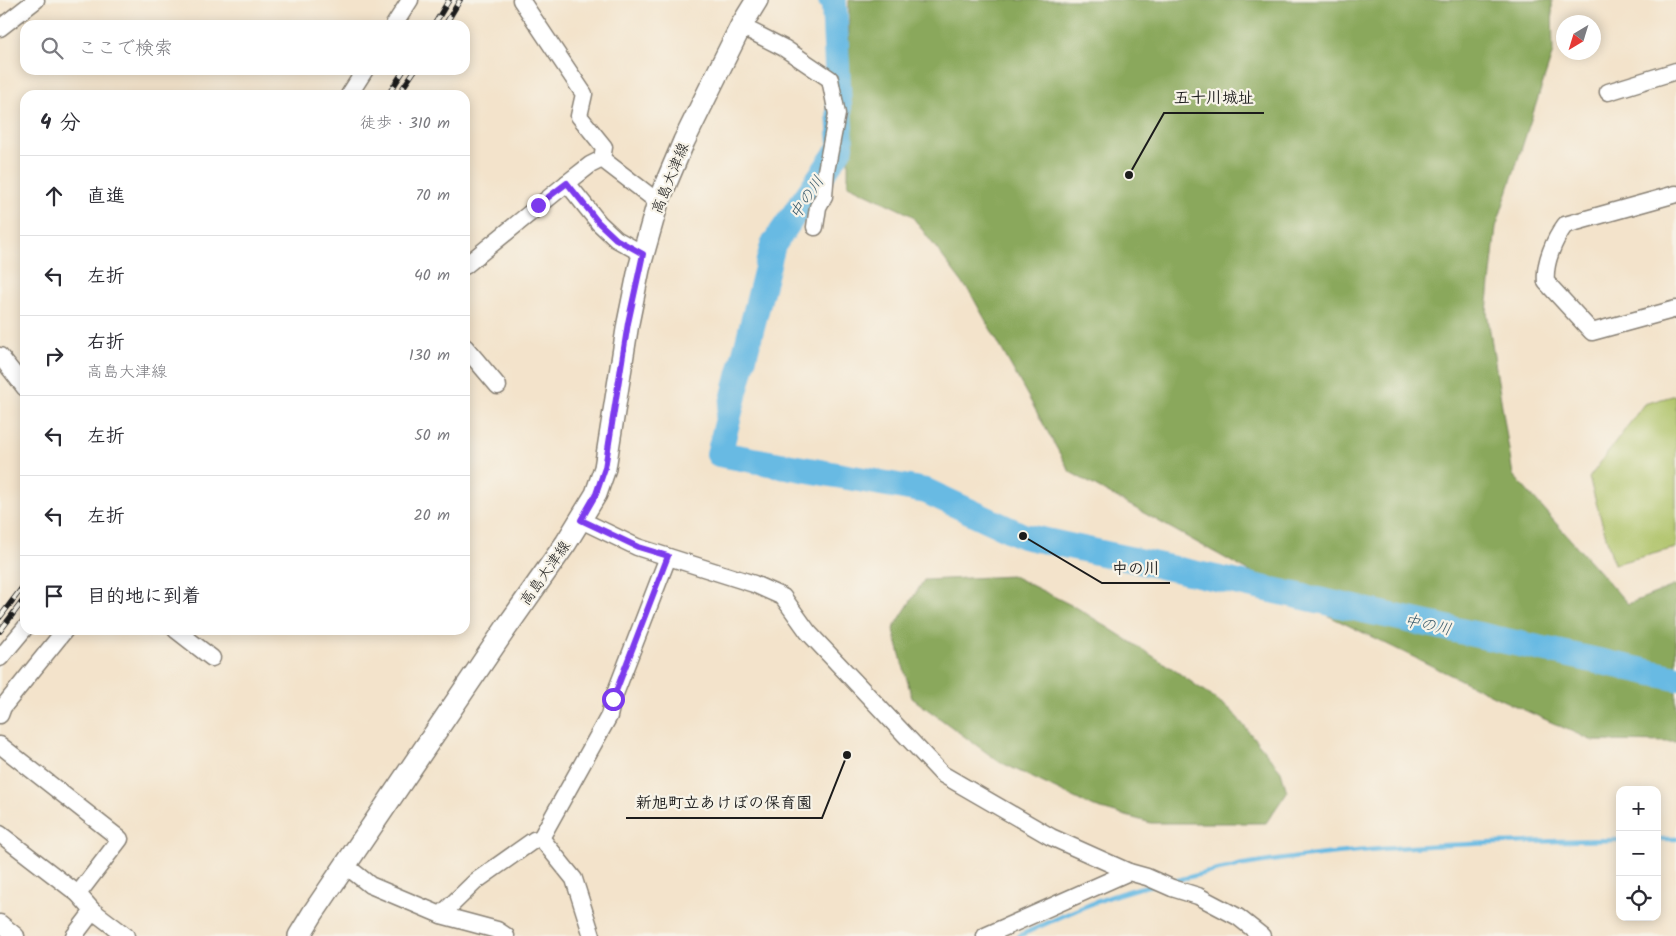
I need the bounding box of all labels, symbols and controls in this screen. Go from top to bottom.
north arrow [1556,15,1601,60]
search box [20,20,470,75]
icon: search [38,34,66,62]
text: ここで検索 [78,34,173,64]
callout: 五十川城址 [1164,82,1264,113]
text: 五十川城址 [1174,86,1254,111]
text: 4 分 [40,107,81,140]
text: 徒歩 · 310 m [360,111,450,136]
street label: 高島大津線 [646,139,696,218]
water label: 中の川 [783,171,831,225]
icon: ahead [40,182,68,210]
text: 直進 [87,182,125,212]
text: 70 m [415,183,450,208]
route end [527,194,550,217]
icon: left [40,262,68,290]
text: 左折 [87,262,125,292]
text: 40 m [414,263,450,288]
text: 右折 [87,328,125,358]
icon: right [40,342,68,370]
text: 130 m [409,343,450,368]
text: 高島大津線 [87,360,167,385]
icon: left [40,422,68,450]
text: 左折 [87,422,125,452]
text: 50 m [414,423,450,448]
icon: left [40,502,68,530]
text: 左折 [87,502,125,532]
text: 20 m [414,503,450,528]
street label: 高島大津線 [514,536,577,611]
callout: 中の川 [1102,552,1170,583]
text: 中の川 [1112,557,1160,582]
icon: arrive [40,582,68,610]
text: 目的地に到着 [87,582,201,612]
water label: 中の川 [1402,608,1454,643]
route start [602,688,625,711]
map controls [1616,786,1661,921]
button: + [1616,786,1661,831]
callout: 新旭町立あけぼの保育園 [626,787,822,818]
text: 新旭町立あけぼの保育園 [636,791,812,816]
button: − [1616,831,1661,876]
button: locate [1616,876,1661,921]

